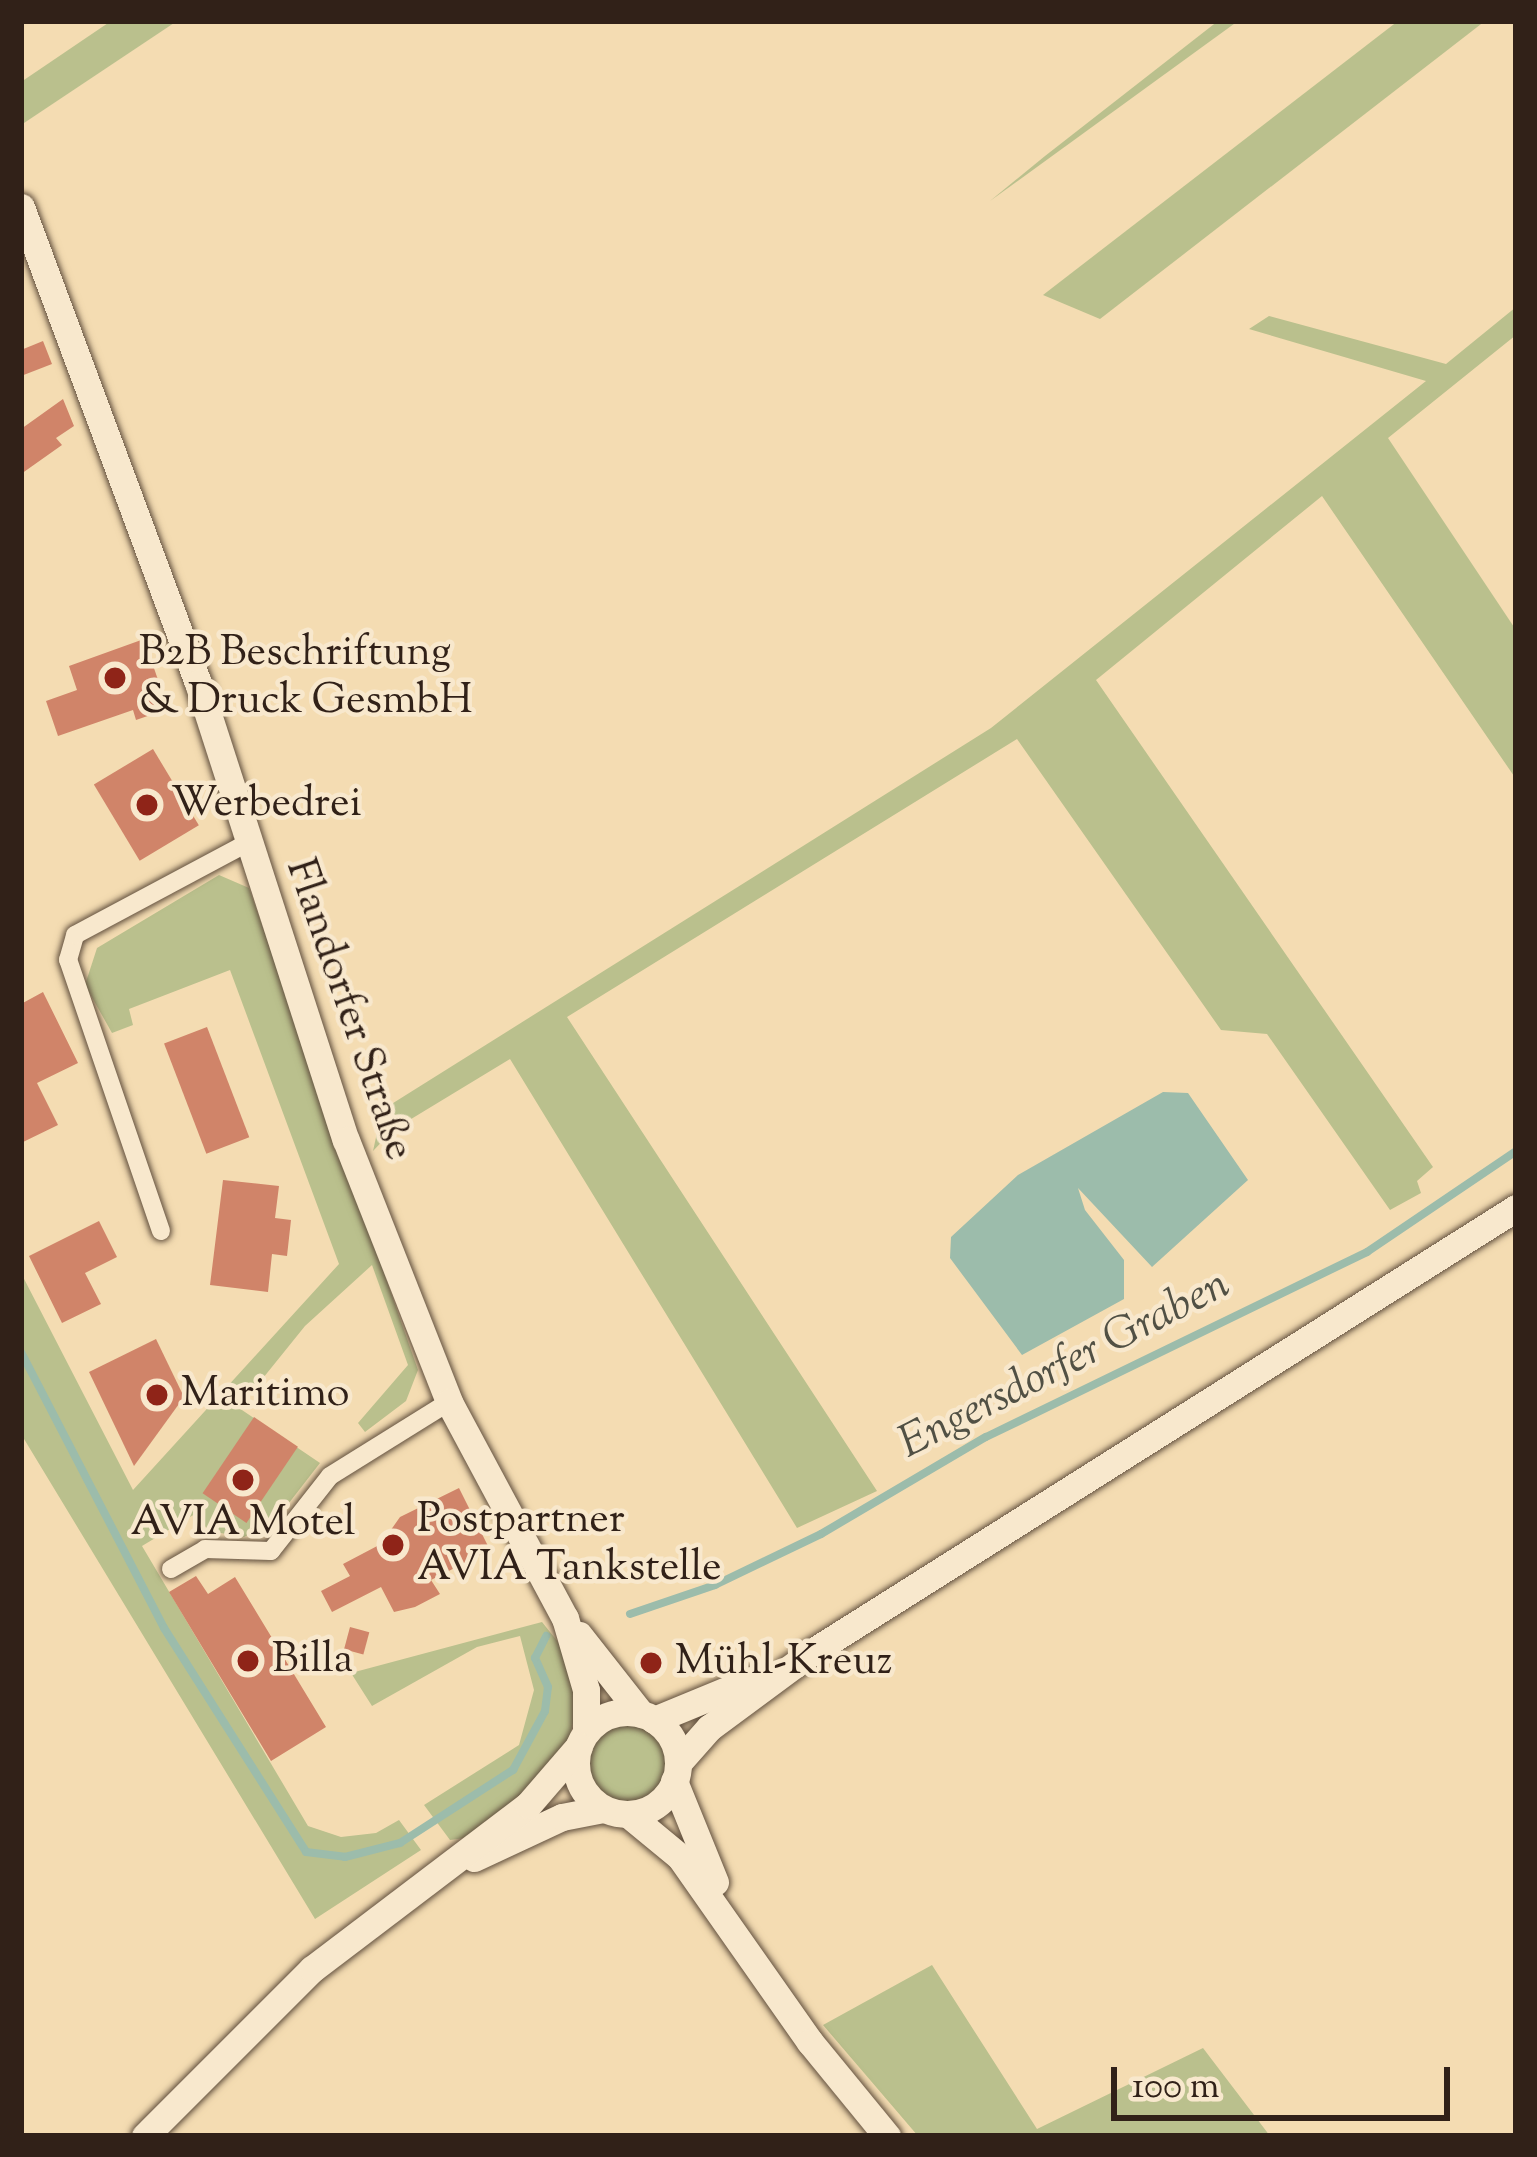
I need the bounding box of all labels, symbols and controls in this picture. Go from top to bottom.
place label: B2B Beschriftung & Druck GesmbH [139,629,472,728]
marker: B2B Beschriftung & Druck GesmbH [102,665,128,691]
place label: Werbedrei [171,780,362,830]
marker: Werbedrei [134,792,160,818]
street label: Flandorfer Straße [273,853,423,1167]
water label: Engersdorfer Graben [890,1259,1240,1473]
place label: Maritimo [181,1370,349,1420]
marker: Maritimo [144,1382,170,1408]
marker: AVIA Motel [230,1467,256,1493]
place label: Postpartner AVIA Tankstelle [417,1496,722,1594]
place label: AVIA Motel [130,1499,356,1549]
marker: Postpartner AVIA Tankstelle [380,1532,406,1558]
place label: Billa [272,1636,353,1686]
place label: Mühl-Kreuz [675,1638,892,1688]
marker: Billa [235,1648,261,1674]
marker: Mühl-Kreuz [638,1650,664,1676]
scale bar [1117,2043,1456,2117]
text: 100 m [1132,2062,1219,2114]

